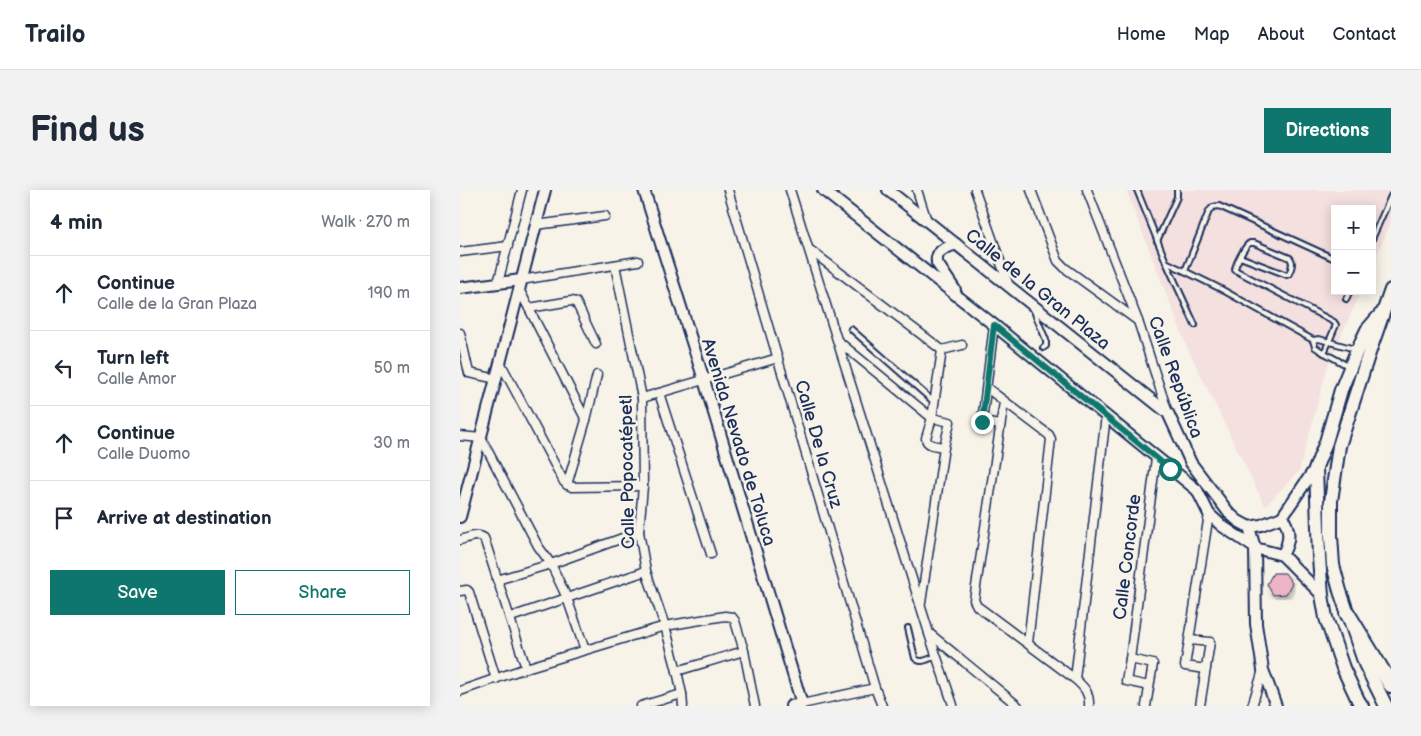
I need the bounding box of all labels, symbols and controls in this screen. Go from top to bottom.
text: Trailo [25,20,85,49]
text: Home [1117,24,1166,45]
text: Map [1194,24,1230,45]
text: About [1258,24,1305,45]
text: Contact [1333,24,1396,45]
button: Directions [1264,108,1391,153]
text: Find us [30,109,145,152]
map controls [1331,205,1376,295]
button: + [1331,205,1376,250]
text: 4 min [50,210,103,235]
text: Walk · 270 m [321,213,410,232]
street label: Calle de la Gran Plaza [961,225,1114,354]
button: − [1331,250,1376,295]
text: Continue [97,272,175,295]
icon: ahead [50,279,78,307]
text: 190 m [368,284,410,303]
text: Calle de la Gran Plaza [97,295,257,314]
street label: Calle República [1144,313,1207,441]
street label: Avenida Nevado de Toluca [697,336,780,548]
text: Turn left [97,347,169,370]
icon: left [50,354,78,382]
text: 50 m [374,359,410,378]
text: Calle Amor [97,370,176,389]
street label: Calle De la Cruz [790,378,847,511]
street label: Calle Popocatépetl [616,395,639,549]
route end [971,411,994,434]
text: Continue [97,422,175,445]
icon: ahead [50,429,78,457]
text: 30 m [373,434,410,453]
text: Calle Duomo [97,445,190,464]
route start [1159,458,1182,481]
street label: Calle Concorde [1109,493,1146,621]
icon: arrive [50,504,78,532]
text: Arrive at destination [97,507,272,530]
button: Save [50,570,225,615]
button: Share [235,570,410,615]

